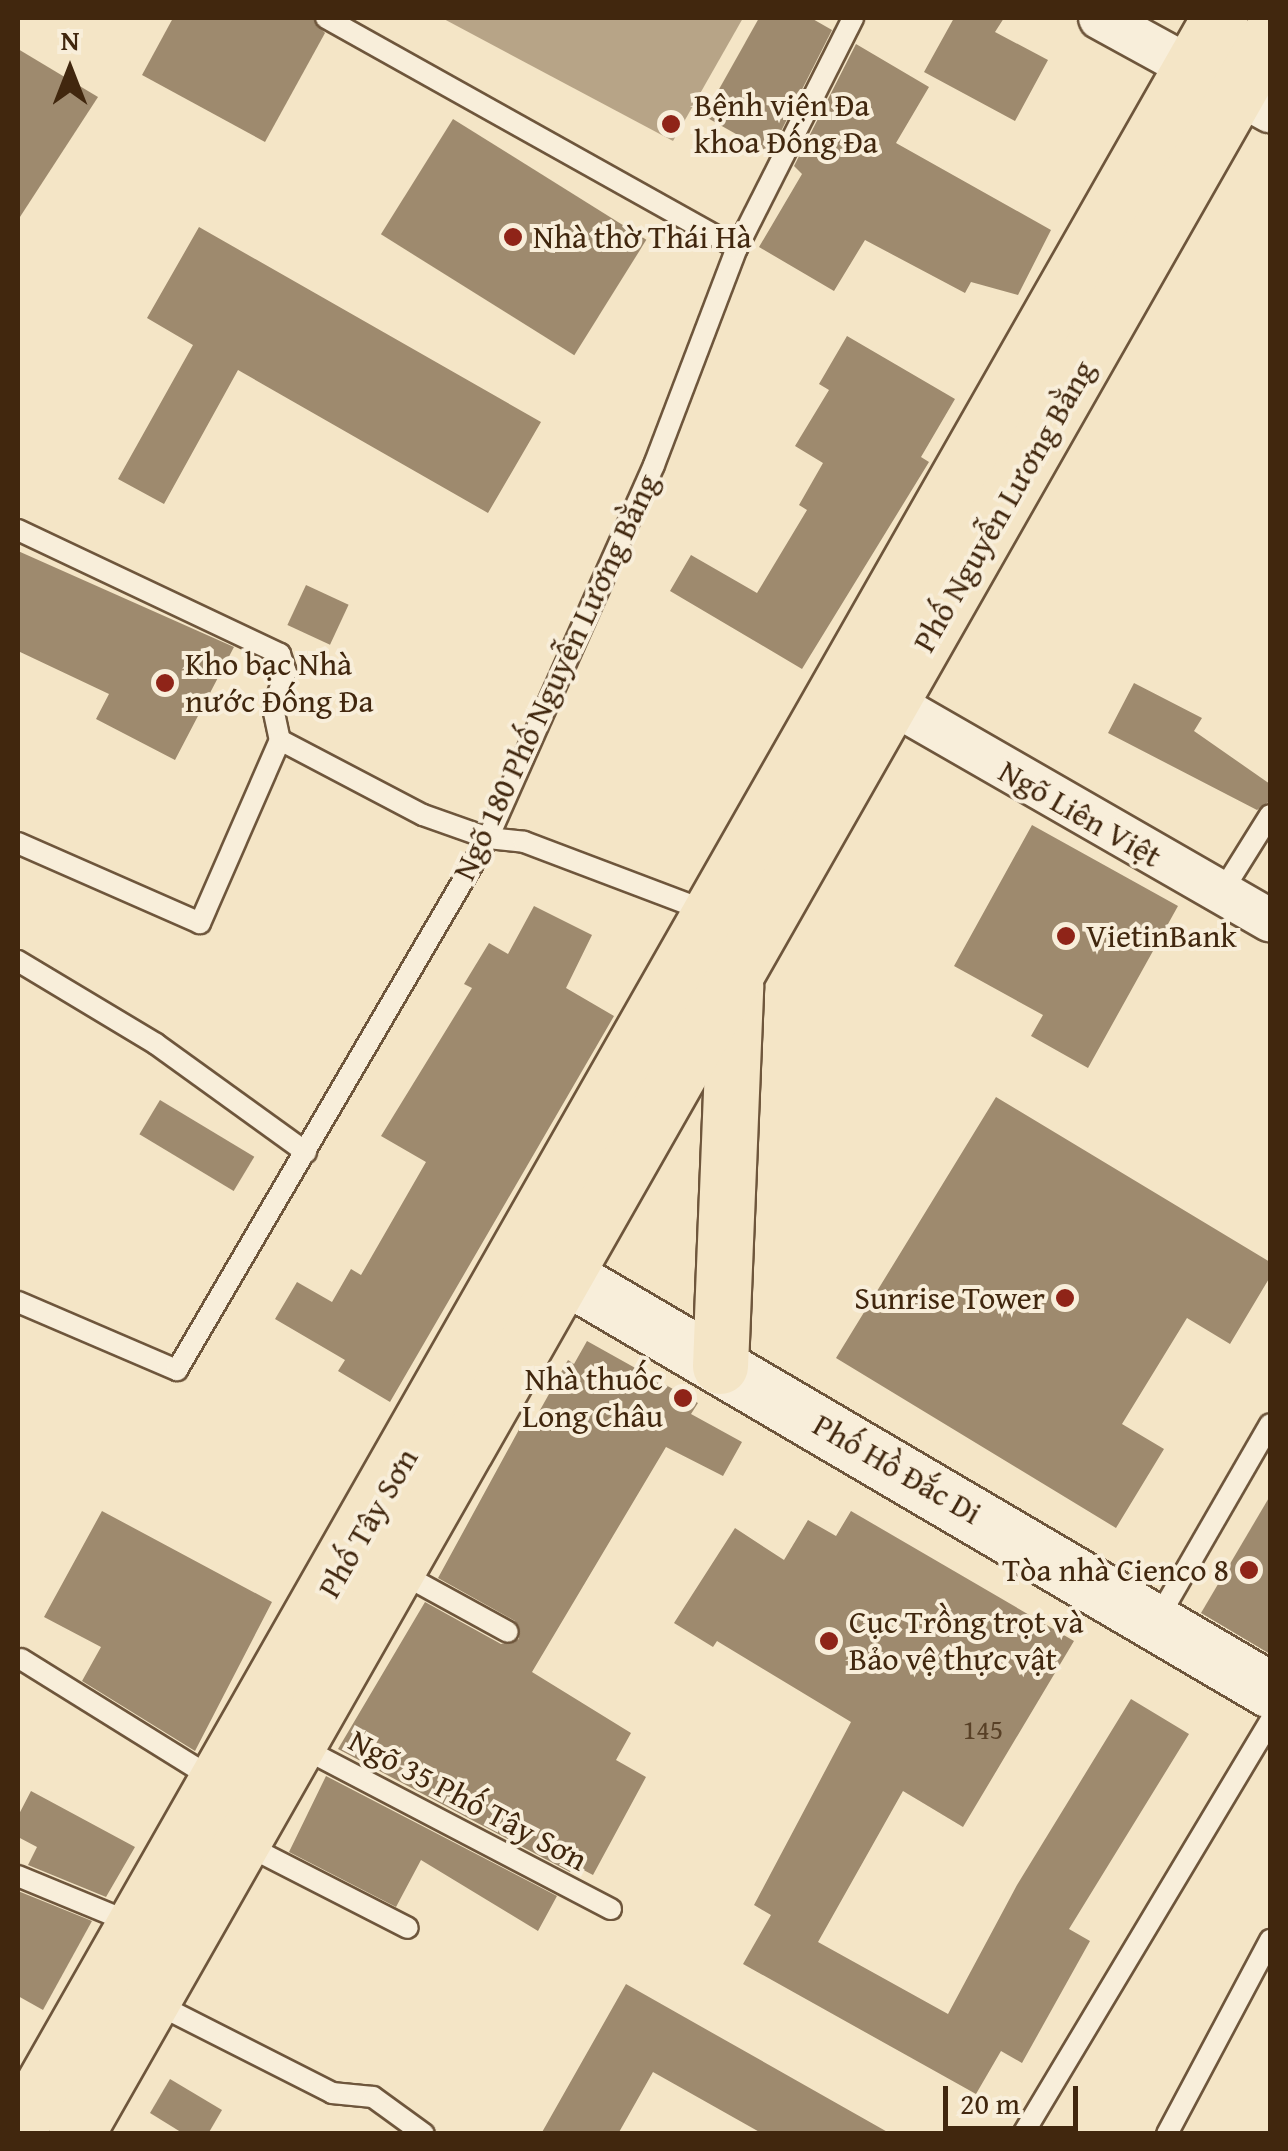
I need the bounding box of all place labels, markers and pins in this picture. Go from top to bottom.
place label: Bệnh viện Đa khoa Đống Đa [694,87,878,162]
marker: Bệnh viện Đa khoa Đống Đa [658,111,684,137]
place label: Nhà thờ Thái Hà [533,218,752,256]
marker: Nhà thờ Thái Hà [502,226,524,248]
place label: Kho bạc Nhà nước Đống Đa [185,646,374,721]
marker: Kho bạc Nhà nước Đống Đa [154,672,176,694]
place label: VietinBank [1086,917,1237,955]
marker: VietinBank [1055,925,1077,947]
place label: Sunrise Tower [854,1279,1045,1317]
marker: Sunrise Tower [1054,1287,1076,1309]
place label: Nhà thuốc Long Châu [522,1361,663,1436]
marker: Nhà thuốc Long Châu [672,1387,694,1409]
place label: Tòa nhà Cienco 8 [1002,1551,1229,1589]
marker: Tòa nhà Cienco 8 [1238,1559,1260,1581]
place label: Cục Trồng trọt và Bảo vệ thực vật [849,1604,1084,1679]
marker: Cục Trồng trọt và Bảo vệ thực vật [818,1630,840,1652]

